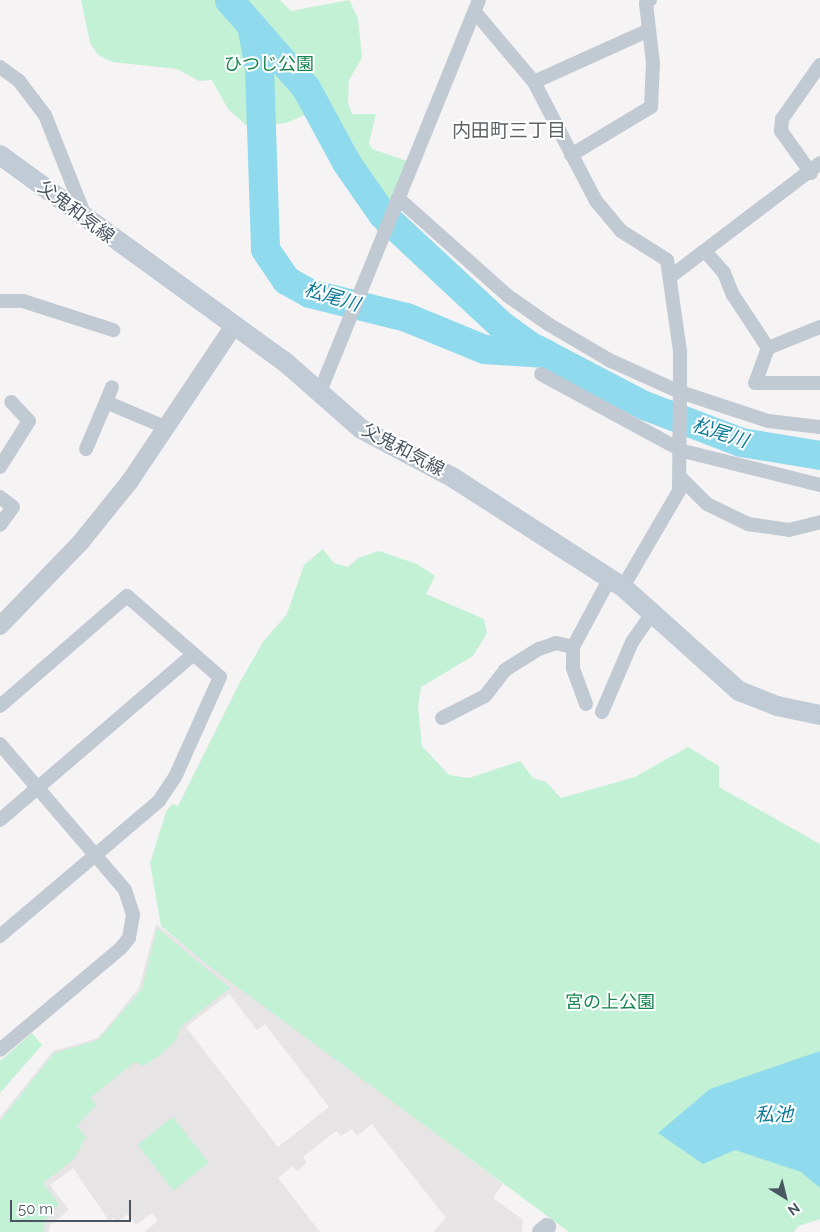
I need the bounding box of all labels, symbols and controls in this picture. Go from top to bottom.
park label: ひつじ公園 [224,53,314,75]
district label: 内田町三丁目 [452,120,566,142]
street label: 父鬼和気線 [34,176,118,248]
water label: 松尾川 [301,278,363,316]
water label: 松尾川 [689,413,751,453]
street label: 父鬼和気線 [358,419,448,481]
park label: 宮の上公園 [565,991,655,1013]
water label: 私池 [755,1104,793,1126]
north arrow [760,1172,810,1222]
scale bar [12,1190,134,1222]
text: 50 m [18,1200,53,1218]
text: N [785,1200,803,1219]

